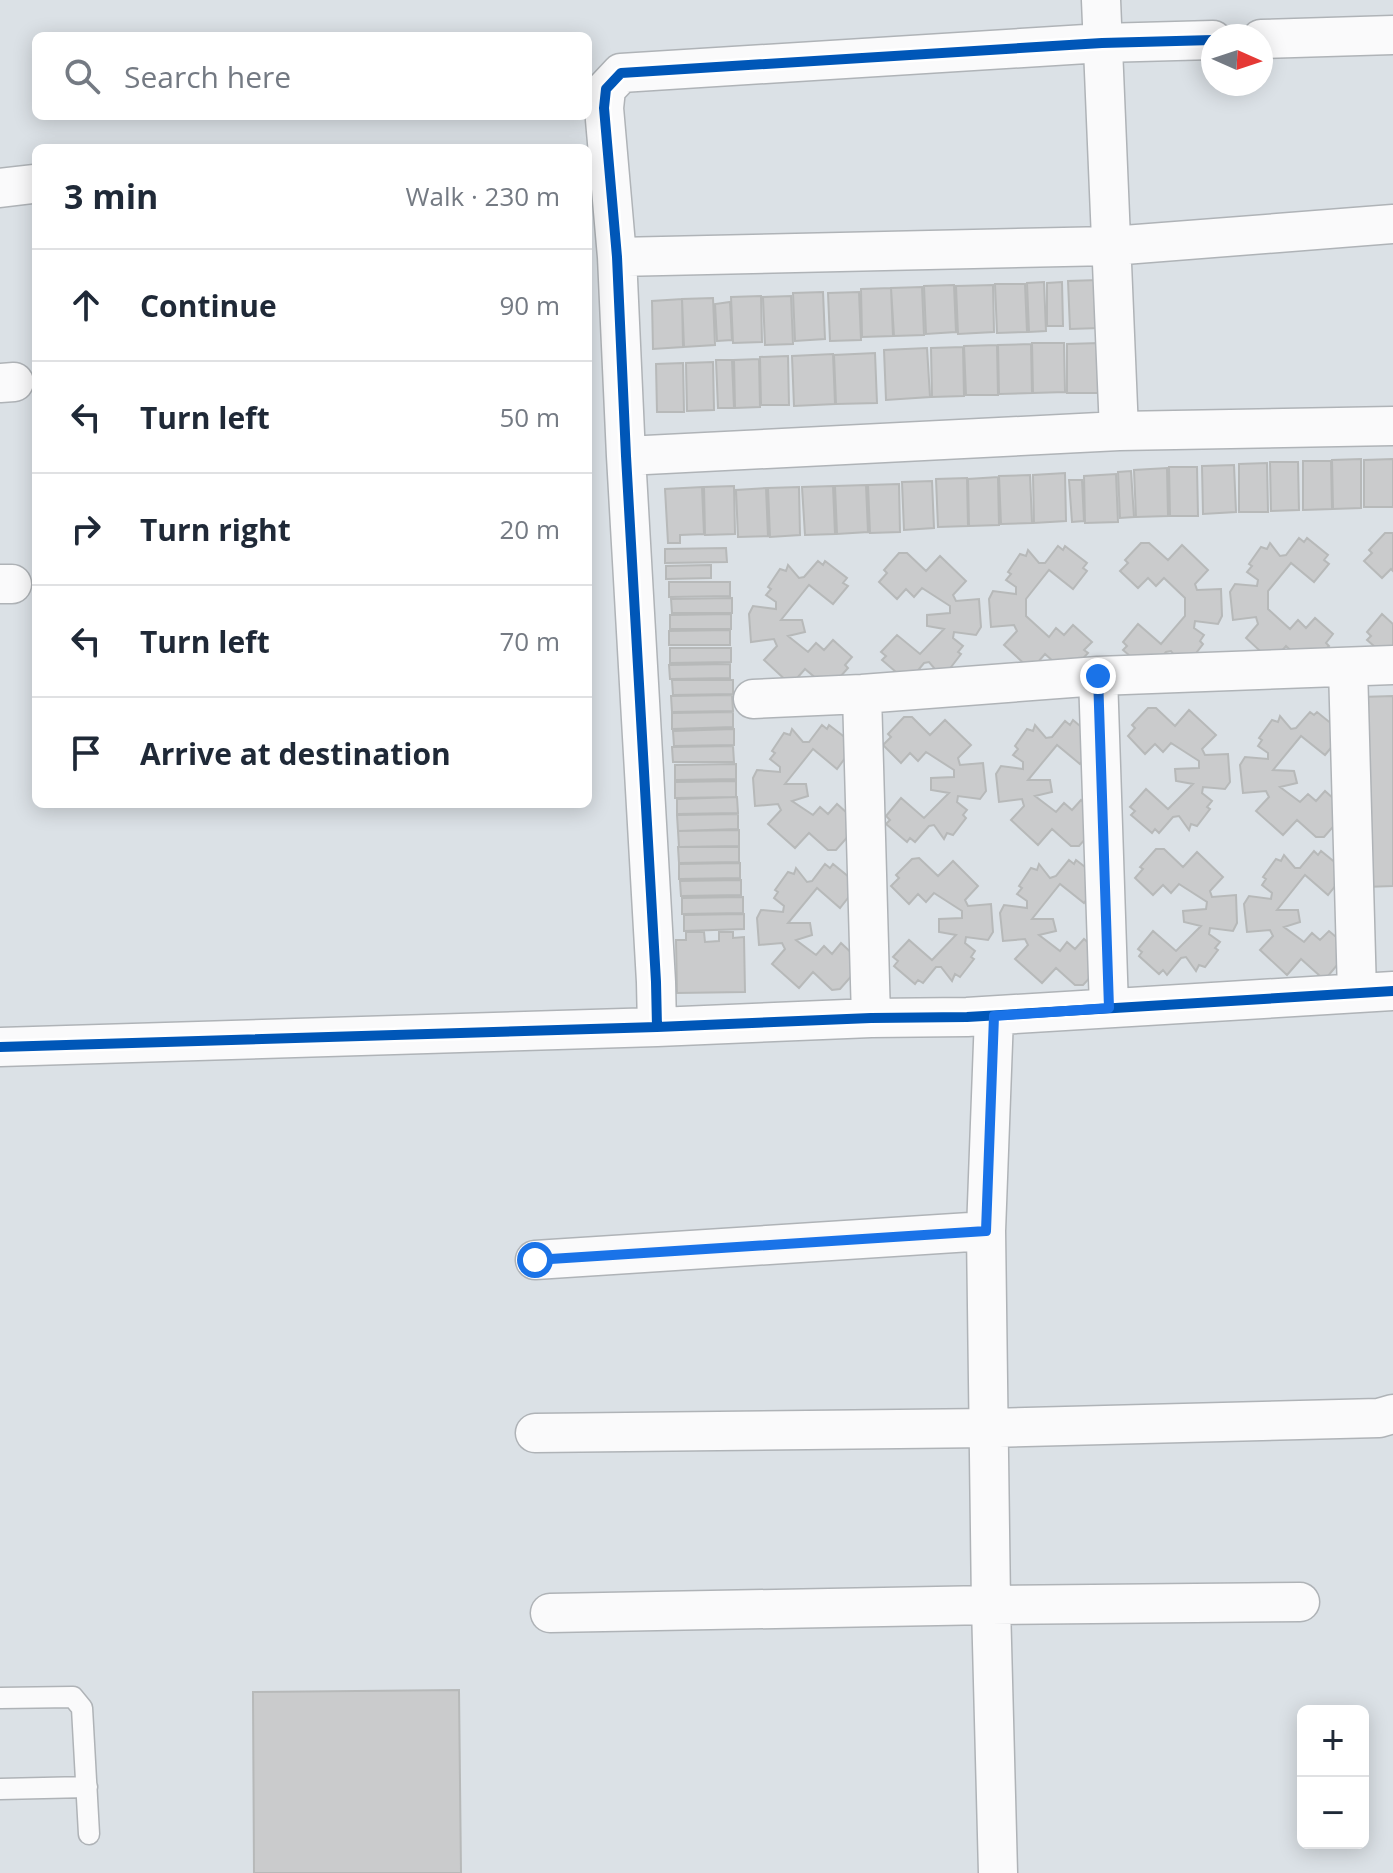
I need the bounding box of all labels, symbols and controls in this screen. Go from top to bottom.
north arrow [1201,24,1273,96]
search box [32,32,592,120]
icon: search [60,54,104,98]
text: Search here [124,56,291,97]
text: 3 min [64,173,158,219]
text: Walk · 230 m [406,178,560,214]
icon: ahead [64,283,108,327]
text: Continue [140,285,277,326]
text: 90 m [499,287,560,323]
icon: left [64,395,108,439]
text: Turn left [140,397,270,438]
text: 50 m [499,399,560,435]
icon: right [64,507,108,551]
text: Turn right [140,509,291,550]
text: 20 m [499,511,560,547]
icon: left [64,619,108,663]
text: Turn left [140,621,270,662]
text: 70 m [499,623,560,659]
route end [1080,658,1116,694]
icon: arrive [64,731,108,775]
text: Arrive at destination [140,733,451,774]
route start [517,1242,553,1278]
map controls [1297,1705,1369,1849]
button: + [1297,1705,1369,1777]
button: − [1297,1777,1369,1849]

